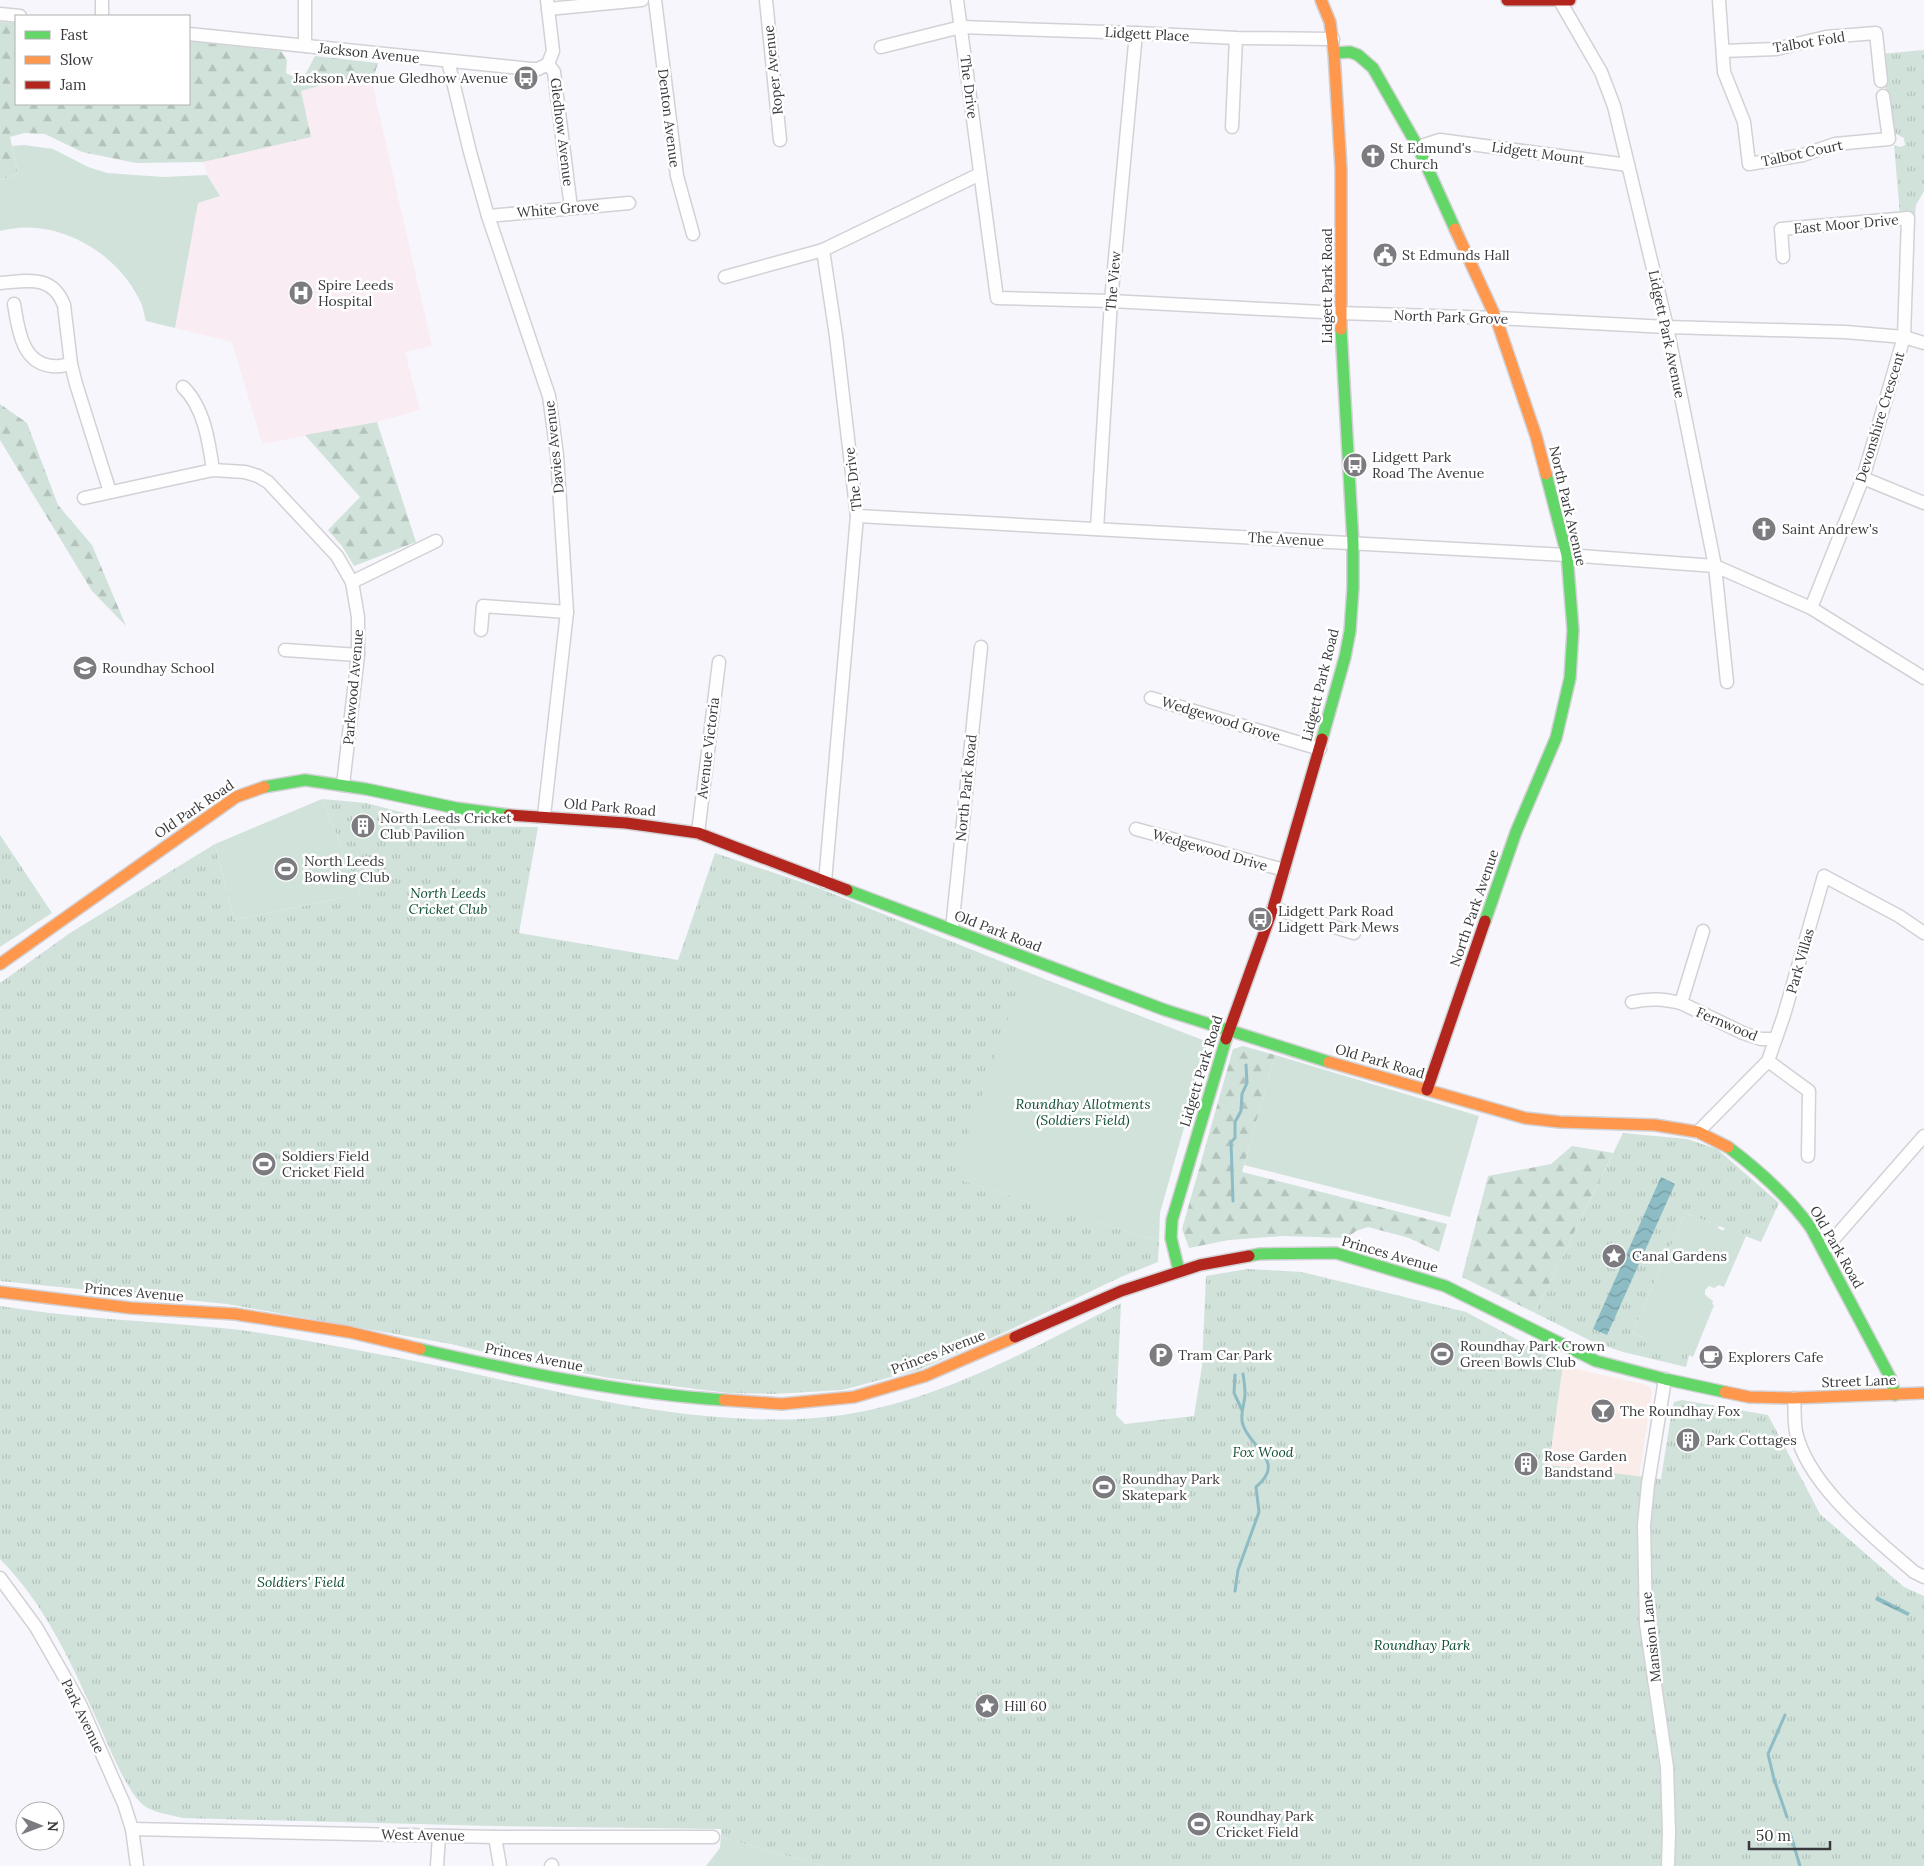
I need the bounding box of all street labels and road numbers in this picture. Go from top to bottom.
street label: Lidgett Place [1104,23,1190,45]
street label: Roper Avenue [759,24,787,116]
street label: Talbot Fold [1772,27,1846,57]
street label: Jackson Avenue [317,39,421,67]
street label: The Drive [956,54,982,120]
street label: Denton Avenue [654,67,684,169]
street label: Gledhow Avenue [546,77,578,188]
street label: Talbot Court [1760,135,1845,170]
street label: Lidgett Mount [1491,138,1586,168]
street label: White Grove [516,196,600,222]
street label: East Moor Drive [1793,210,1900,238]
street label: Lidgett Park Road [1318,228,1336,344]
street label: The View [1101,249,1125,312]
street label: Lidgett Park Avenue [1645,268,1689,400]
street label: North Park Grove [1393,306,1509,328]
street label: Devonshire Crescent [1851,349,1909,485]
street label: Davies Avenue [540,399,568,495]
street label: North Park Avenue [1545,444,1591,568]
street label: The Drive [840,446,866,512]
street label: The Avenue [1248,528,1325,550]
street label: Lidgett Park Road [1297,627,1343,743]
street label: Parkwood Avenue [339,628,367,746]
street label: Wedgewood Grove [1159,692,1283,746]
street label: Avenue Victoria [693,696,723,801]
street label: North Park Road [951,734,981,842]
street label: Old Park Road [151,776,237,842]
street label: Old Park Road [563,794,657,820]
street label: Wedgewood Drive [1150,825,1270,875]
street label: North Park Avenue [1446,847,1503,969]
street label: Old Park Road [952,906,1044,956]
street label: Park Villas [1782,926,1818,996]
street label: Fernwood [1693,1003,1761,1045]
street label: Lidgett Park Road [1176,1013,1226,1129]
street label: Old Park Road [1333,1040,1427,1082]
street label: Old Park Road [1806,1203,1868,1291]
street label: Princes Avenue [1340,1232,1441,1276]
street label: Princes Avenue [84,1279,185,1305]
street label: Princes Avenue [888,1326,988,1378]
street label: Princes Avenue [483,1339,585,1375]
street label: Street Lane [1821,1371,1897,1391]
street label: Mansion Lane [1637,1590,1665,1683]
street label: Park Avenue [57,1676,109,1756]
street label: West Avenue [381,1825,466,1845]

